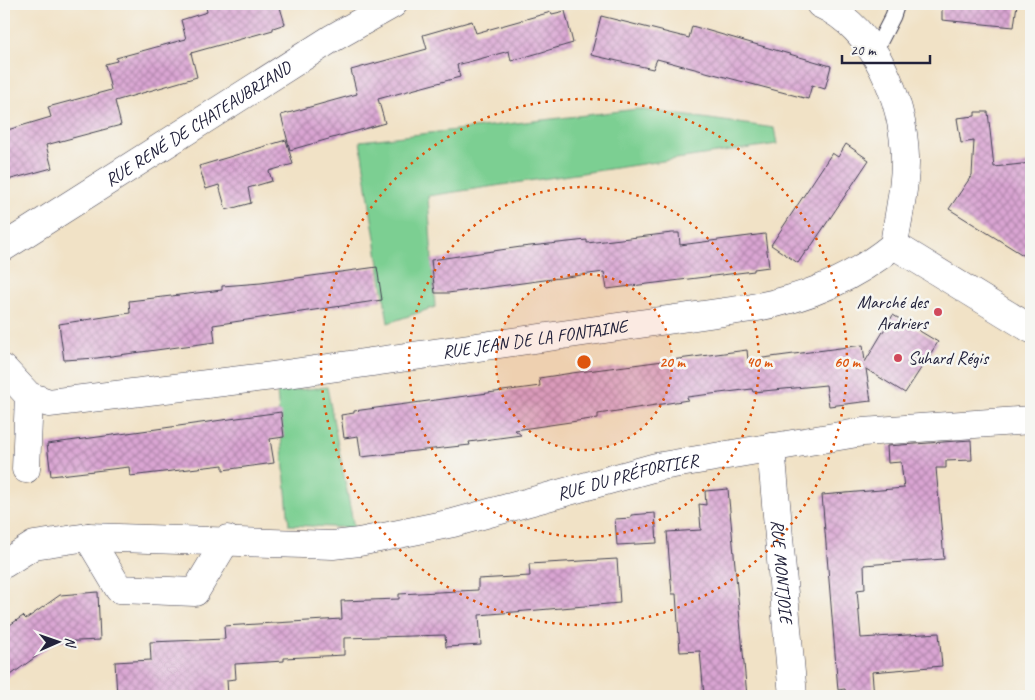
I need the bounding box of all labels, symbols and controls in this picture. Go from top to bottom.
scale bar [842,32,930,64]
text: 20 m [850,41,877,60]
street label: RUE RENÉ DE CHATEAUBRIAND [101,55,297,191]
place label: Marché des Ardriers [857,291,930,334]
marker: Marché des Ardriers [932,306,944,318]
street label: RUE JEAN DE LA FONTAINE [441,314,631,363]
place label: Suhard Régis [908,347,990,369]
marker: Suhard Régis [892,352,904,364]
centre of rings [575,353,593,371]
text: 20 m [659,353,686,372]
text: 40 m [746,353,773,372]
text: 60 m [834,353,861,372]
street label: RUE DU PRÉFORTIER [555,449,702,505]
street label: RUE MONTJOIE [766,519,798,626]
north arrow [32,618,82,668]
text: N [62,637,79,649]

